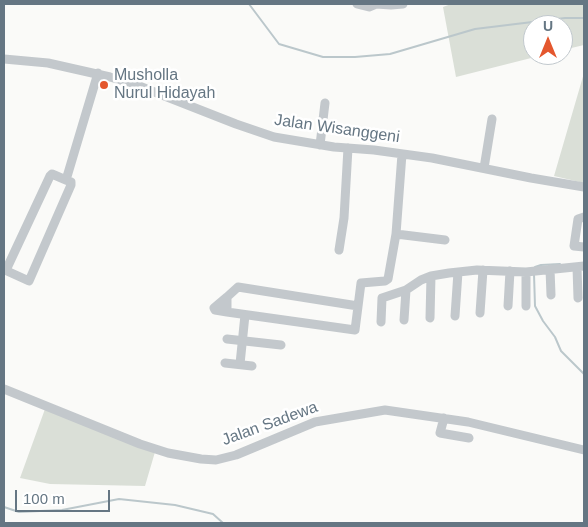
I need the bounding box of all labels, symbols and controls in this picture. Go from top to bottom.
north arrow [523,15,573,65]
text: U [543,18,553,34]
place label: Musholla Nurul Hidayah [114,66,215,104]
marker: Musholla Nurul Hidayah [98,79,110,91]
street label: Jalan Wisanggeni [273,111,401,147]
street label: Jalan Sadewa [219,398,321,450]
scale bar [18,480,112,512]
text: 100 m [23,490,65,507]

